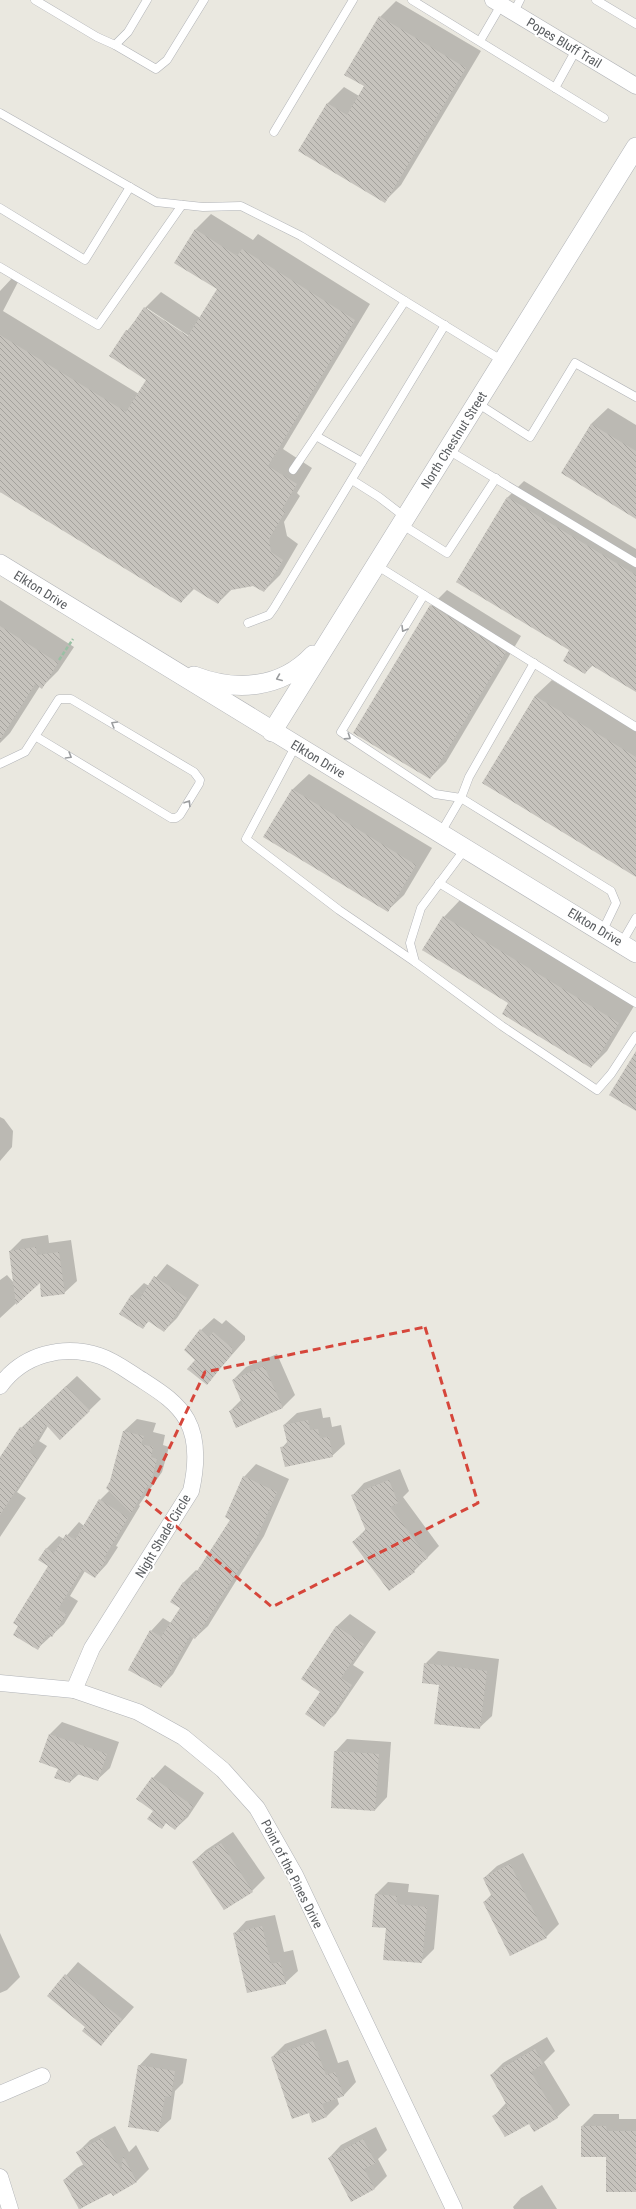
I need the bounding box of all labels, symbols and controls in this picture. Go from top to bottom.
street label: Popes Bluff Trail [524,15,604,71]
street label: North Chestnut Street [418,389,490,491]
street label: Elkton Drive [11,568,71,612]
one-way arrow [401,625,408,632]
one-way arrow [276,674,283,682]
one-way arrow [111,722,118,729]
one-way arrow [344,732,351,740]
street label: Elkton Drive [288,737,348,781]
one-way arrow [65,752,72,759]
one-way arrow [183,800,190,807]
street label: Elkton Drive [565,905,625,949]
street label: Night Shade Circle [132,1492,194,1580]
street label: Point of the Pines Drive [258,1817,326,1931]

